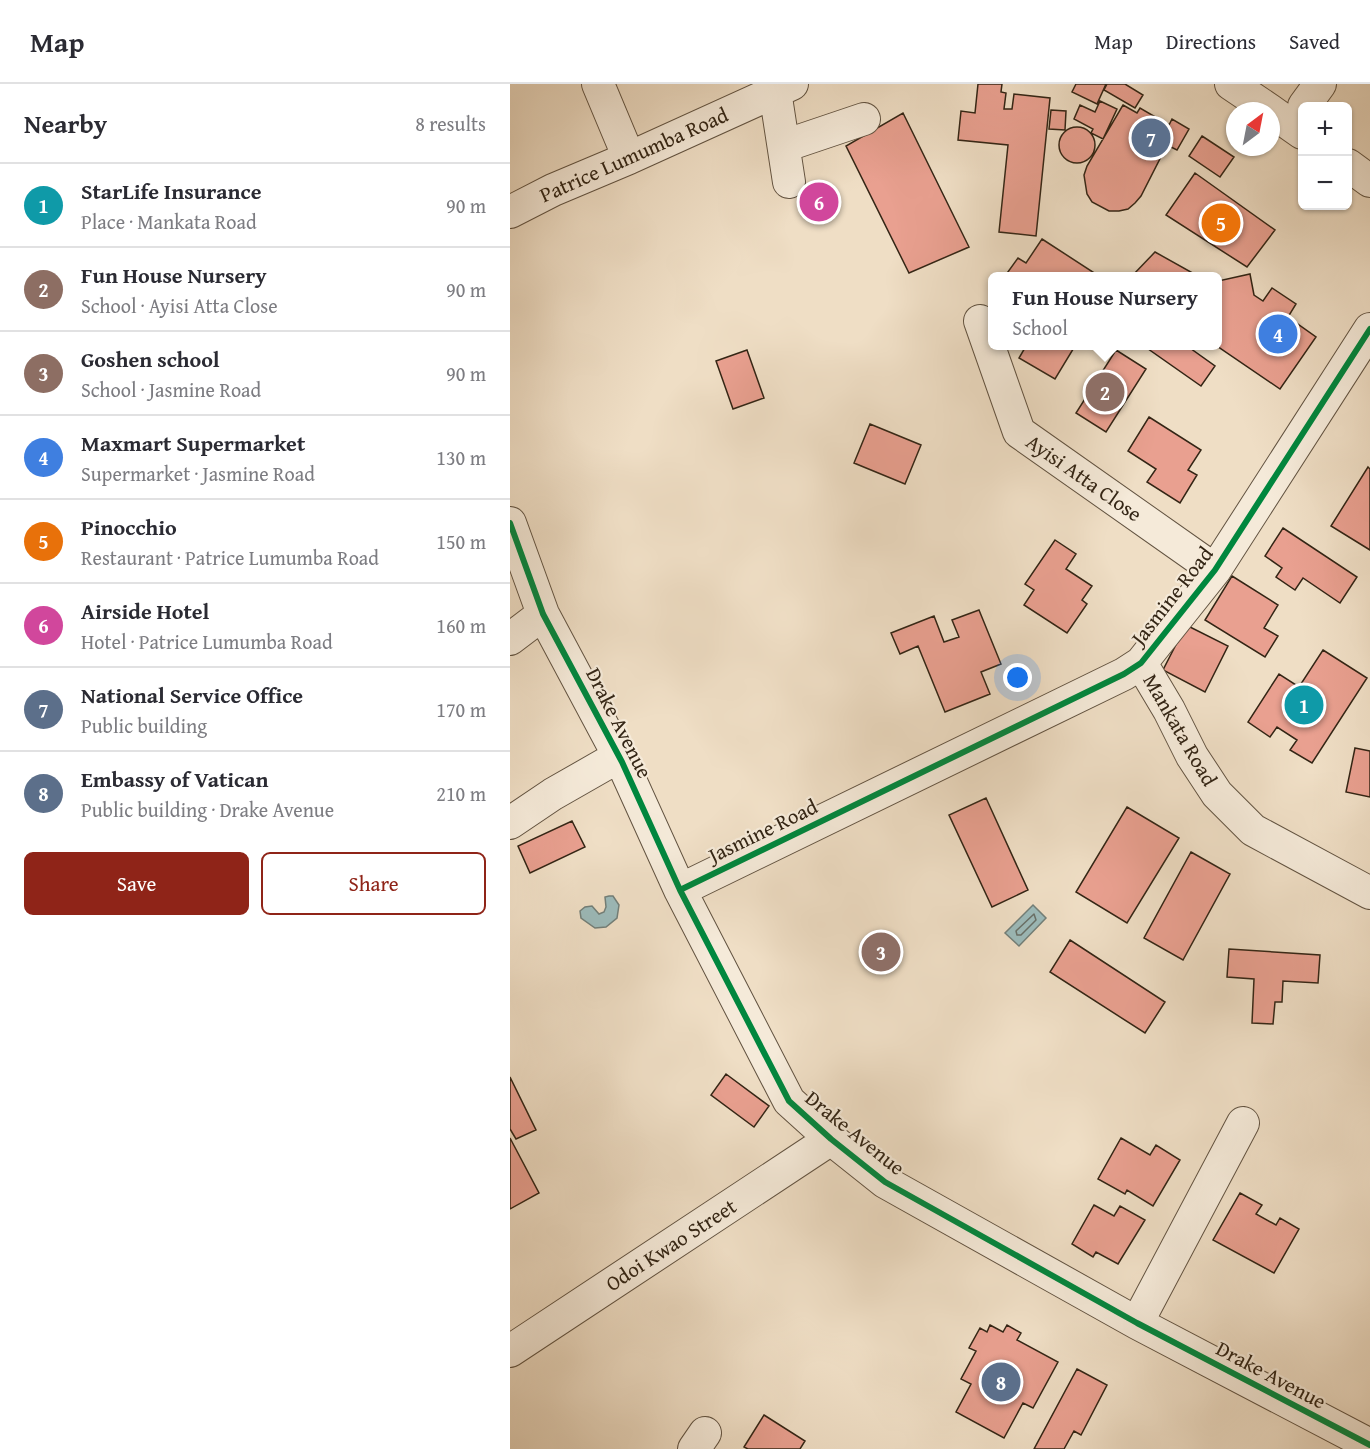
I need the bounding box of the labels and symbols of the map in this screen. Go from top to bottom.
street label: Patrice Lumumba Road [534,99,734,210]
north arrow [1226,102,1280,156]
pin: 7 [1132,116,1170,160]
pin: 6 [800,180,838,224]
pin: 5 [1202,200,1240,246]
pin: 4 [1258,312,1298,356]
pin: 2 [1086,370,1124,414]
street label: Ayisi Atta Close [1020,426,1149,529]
street label: Jasmine Road [1121,539,1221,654]
street label: Drake Avenue [578,662,661,784]
your location [1003,663,1032,692]
street label: Mankata Road [1136,668,1226,792]
pin: 1 [1284,682,1324,728]
street label: Jasmine Road [700,790,823,872]
pin: 3 [862,930,901,974]
street label: Drake Avenue [799,1083,912,1183]
street label: Odoi Kwao Street [599,1190,743,1299]
street label: Drake Avenue [1211,1333,1332,1417]
pin: 8 [982,1360,1020,1404]

